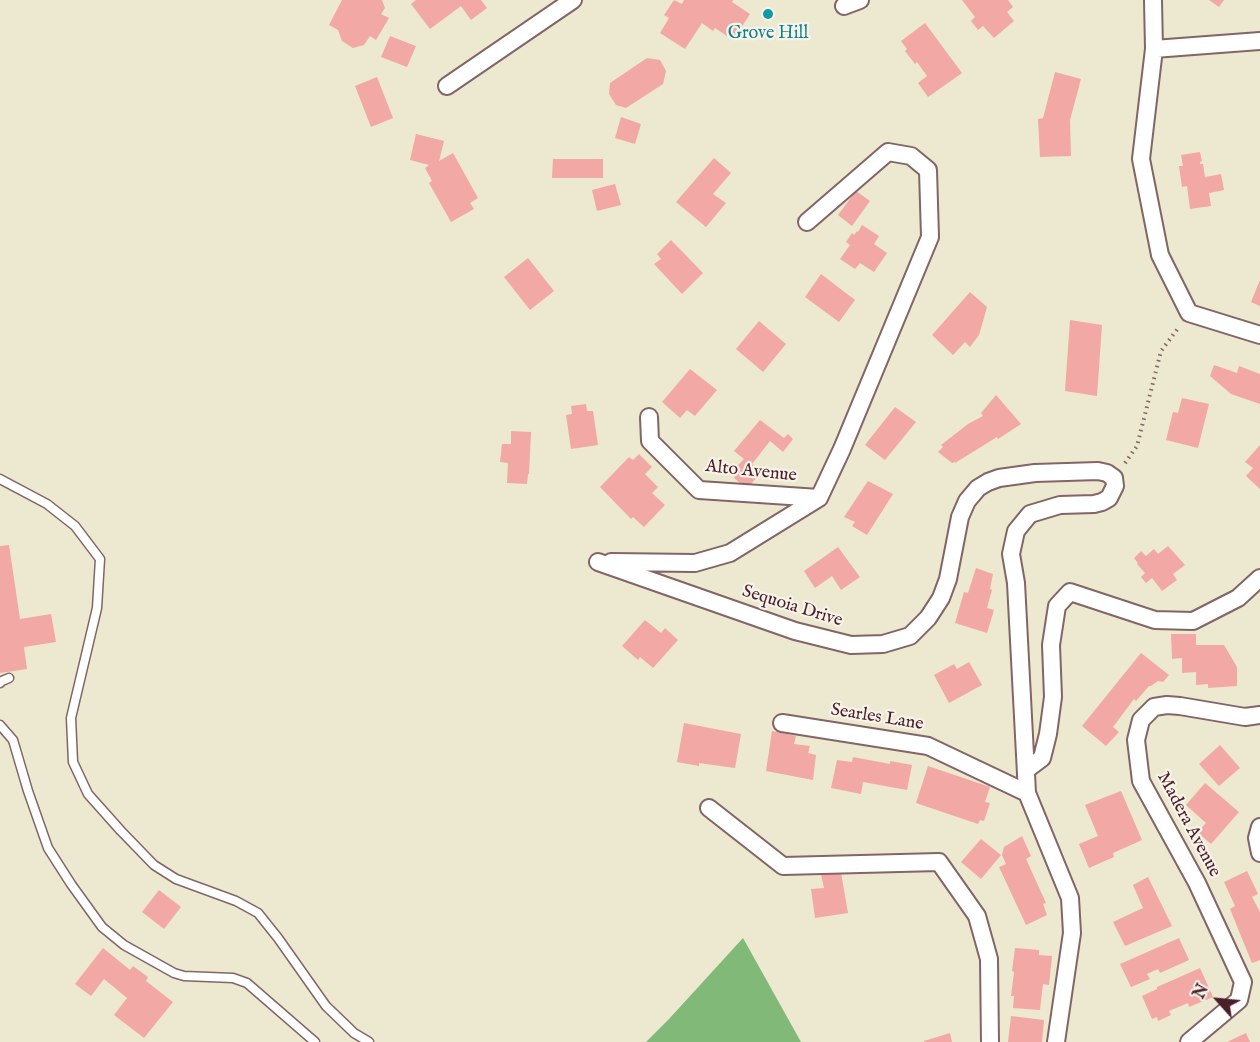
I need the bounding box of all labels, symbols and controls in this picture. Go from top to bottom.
marker: Grove Hill [761,7,775,21]
place label: Grove Hill [728,23,808,45]
street label: Alto Avenue [704,456,798,488]
street label: Sequoia Drive [739,582,845,632]
street label: Searles Lane [829,700,925,736]
street label: Madera Avenue [1151,769,1225,881]
north arrow [1188,970,1248,1030]
text: N [1190,981,1214,1003]

